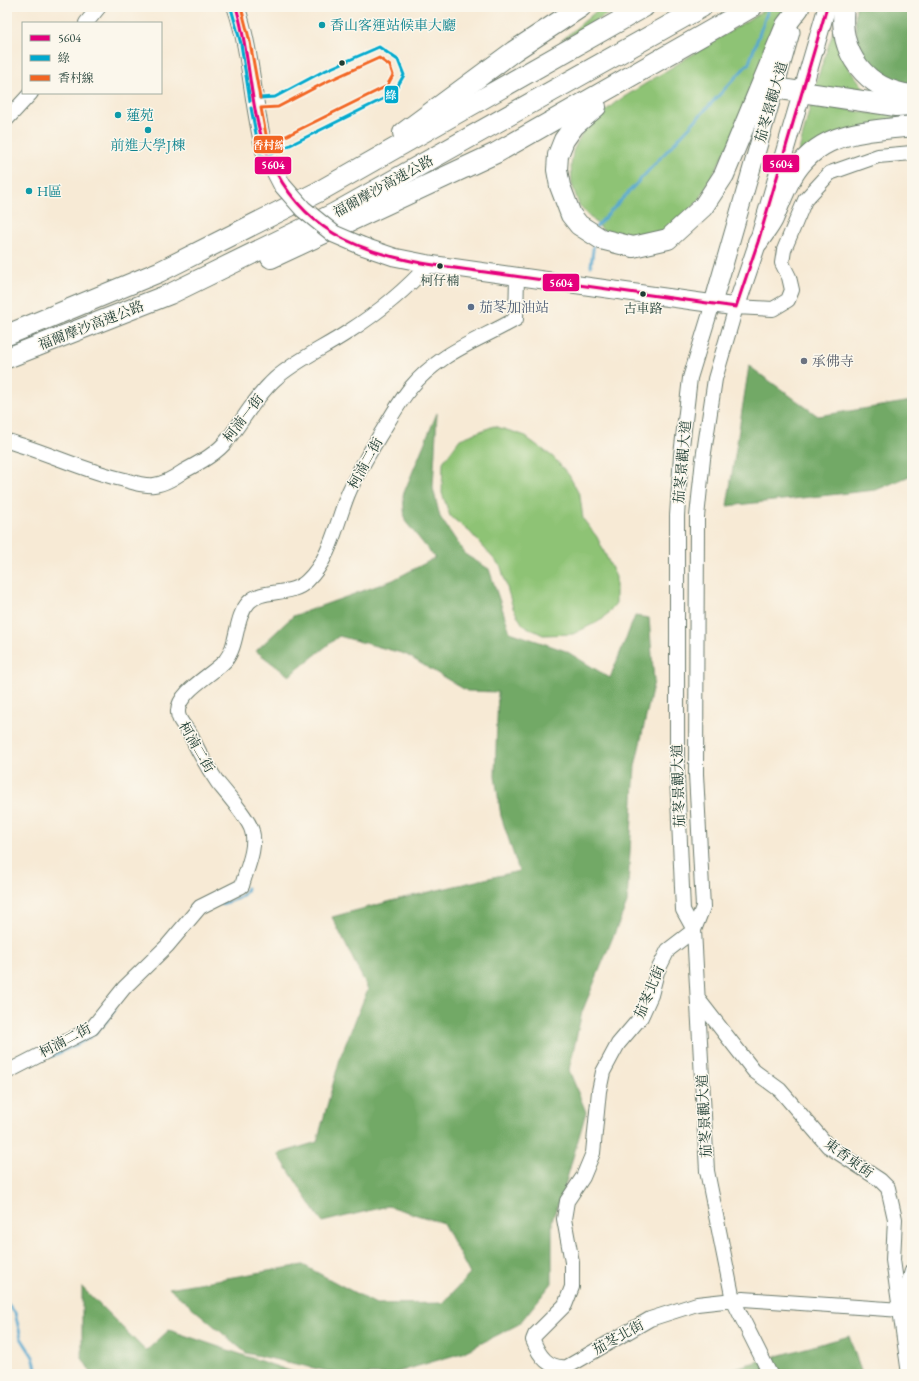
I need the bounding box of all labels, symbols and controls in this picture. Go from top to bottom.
place label: 香山客運站候車大廳 [330,16,456,34]
marker: 香山客運站候車大廳 [317,20,327,30]
legend [22,22,162,94]
text: 5604 [58,30,81,46]
text: 綠 [58,50,70,66]
unlabelled marker [337,58,347,68]
street label: 茄苳景觀大道 [751,59,791,145]
text: 香村線 [58,70,94,86]
line badge: 綠 [384,85,399,104]
text: 綠 [386,88,397,102]
place label: 蓮苑 [126,106,154,124]
marker: 蓮苑 [113,110,123,120]
marker: 前進大學J棟 [143,125,153,135]
line badge: 香村線 [253,135,284,154]
place label: 前進大學J棟 [111,136,185,154]
text: 香村線 [253,138,286,152]
street label: 福爾摩沙高速公路 [330,151,436,221]
line badge: 5604 [762,154,800,173]
line badge: 5604 [254,156,292,175]
text: 5604 [769,157,793,171]
text: 5604 [261,158,285,172]
place label: H區 [37,182,62,200]
marker: H區 [24,186,34,196]
marker: 柯仔楠 [435,261,445,271]
place label: 柯仔楠 [420,272,460,289]
line badge: 5604 [542,273,580,292]
text: 5604 [549,276,573,290]
marker: 古車路 [638,289,648,299]
street label: 福爾摩沙高速公路 [35,297,147,353]
place label: 茄苳加油站 [479,298,549,316]
place label: 古車路 [623,300,663,317]
marker: 茄苳加油站 [466,302,476,312]
place label: 承佛寺 [812,352,854,370]
marker: 承佛寺 [799,356,809,366]
street label: 柯湳一街 [219,390,267,446]
street label: 茄苳景觀大道 [669,419,695,505]
street label: 柯湳二街 [344,434,386,492]
street label: 柯湳二街 [175,718,219,776]
street label: 茄苳景觀大道 [668,744,688,828]
street label: 茄苳北街 [630,963,668,1021]
street label: 柯湳二街 [36,1019,94,1061]
street label: 茄苳景觀大道 [693,1074,715,1158]
street label: 東香東街 [821,1134,877,1182]
street label: 茄苳北街 [589,1316,647,1358]

